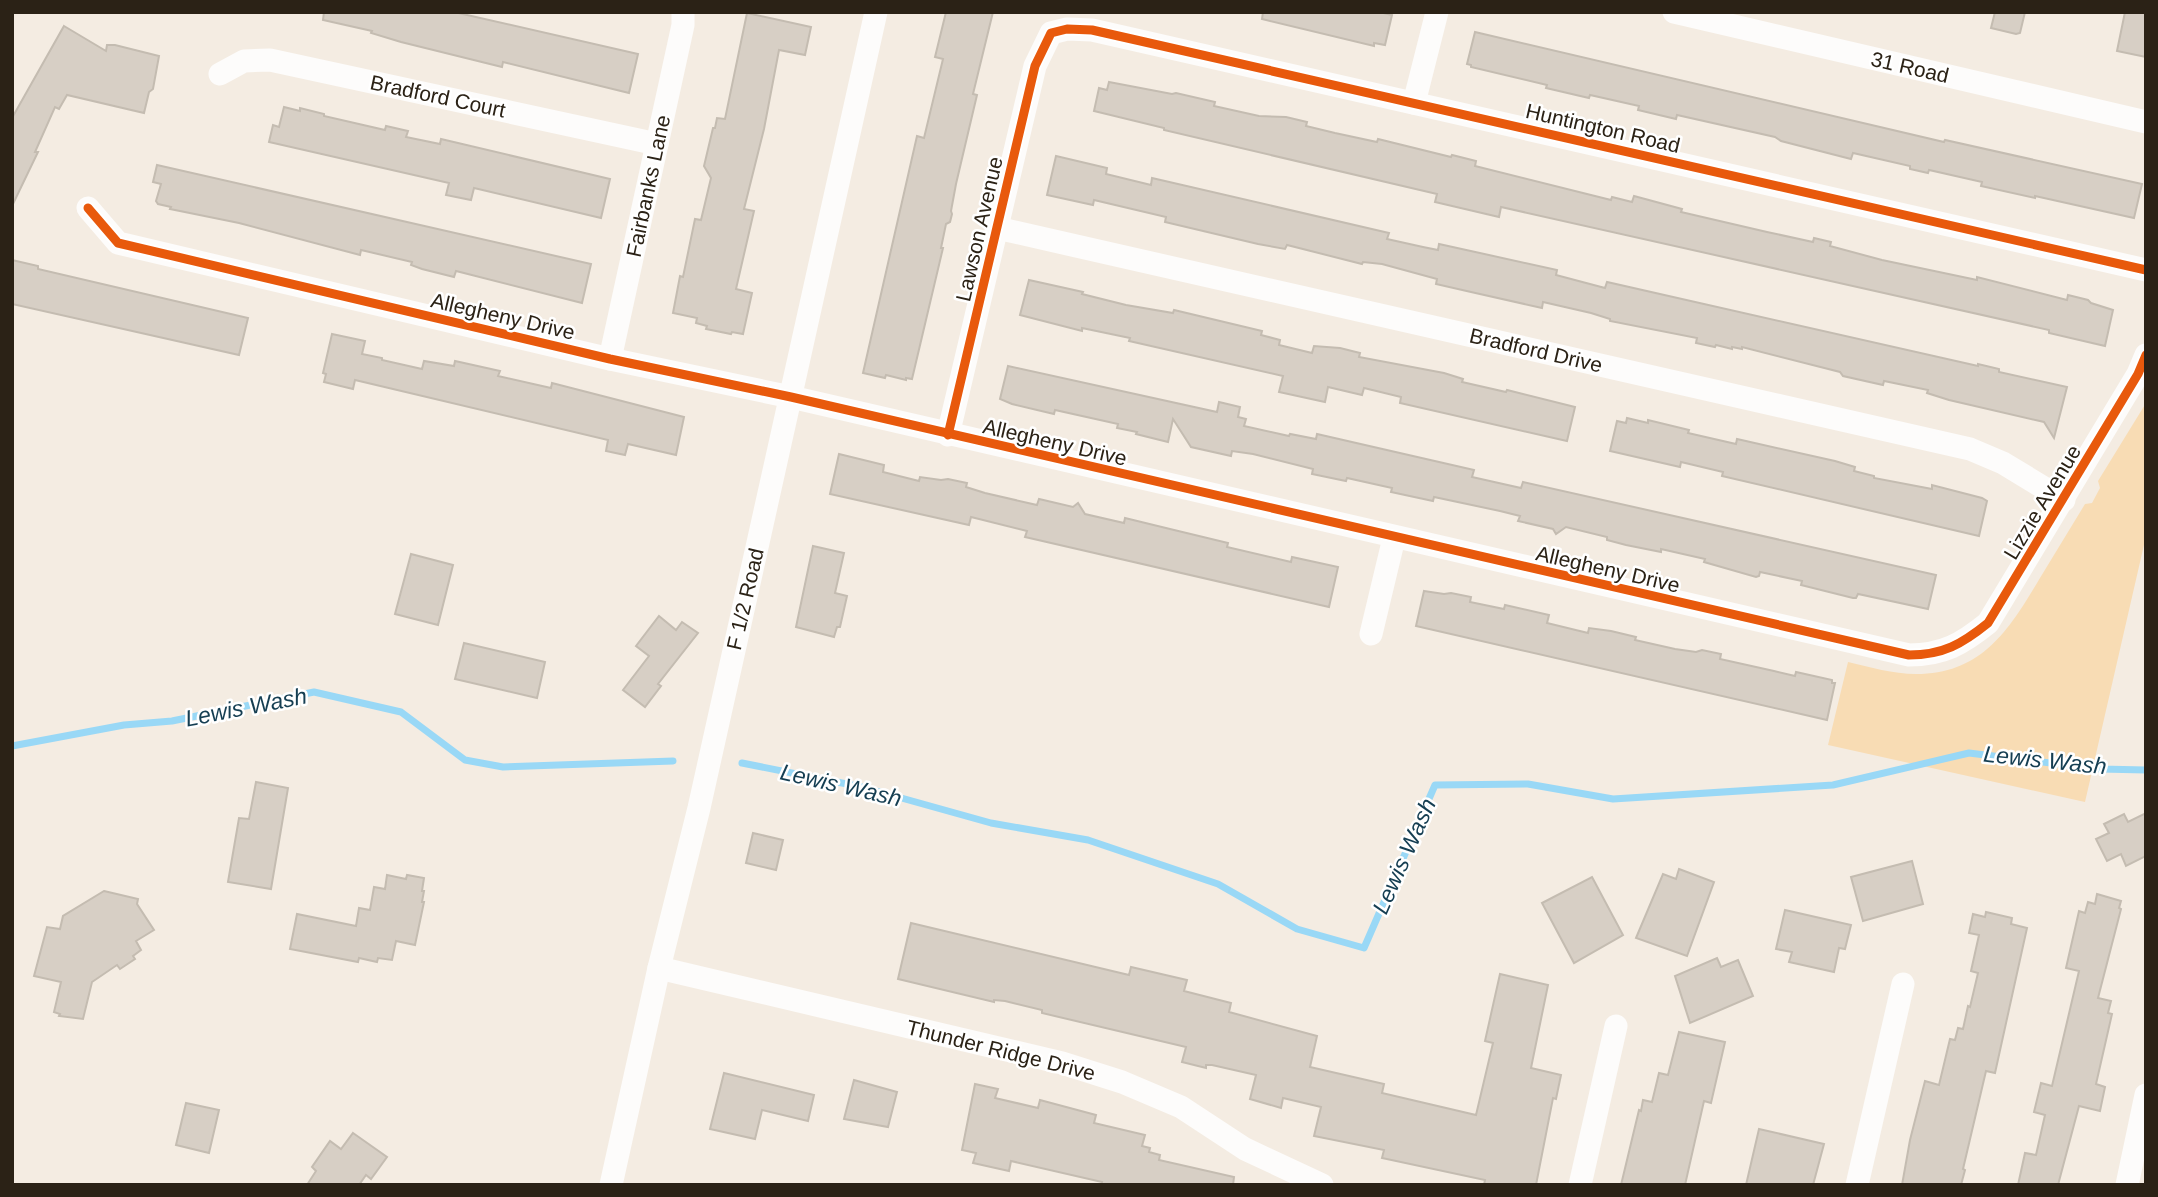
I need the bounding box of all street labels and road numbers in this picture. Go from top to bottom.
street label: 31 Road [1869,47,1951,87]
street label: Bradford Court [368,70,508,122]
street label: Huntington Road [1524,99,1682,157]
street label: Fairbanks Lane [622,113,674,259]
street label: Lawson Avenue [951,154,1007,304]
street label: Allegheny Drive [429,288,577,344]
street label: Bradford Drive [1467,324,1605,376]
street label: Allegheny Drive [981,414,1129,470]
street label: Lizzie Avenue [1999,441,2085,563]
street label: Allegheny Drive [1534,541,1682,597]
street label: F 1/2 Road [722,546,768,652]
street label: Thunder Ridge Drive [904,1015,1098,1085]

